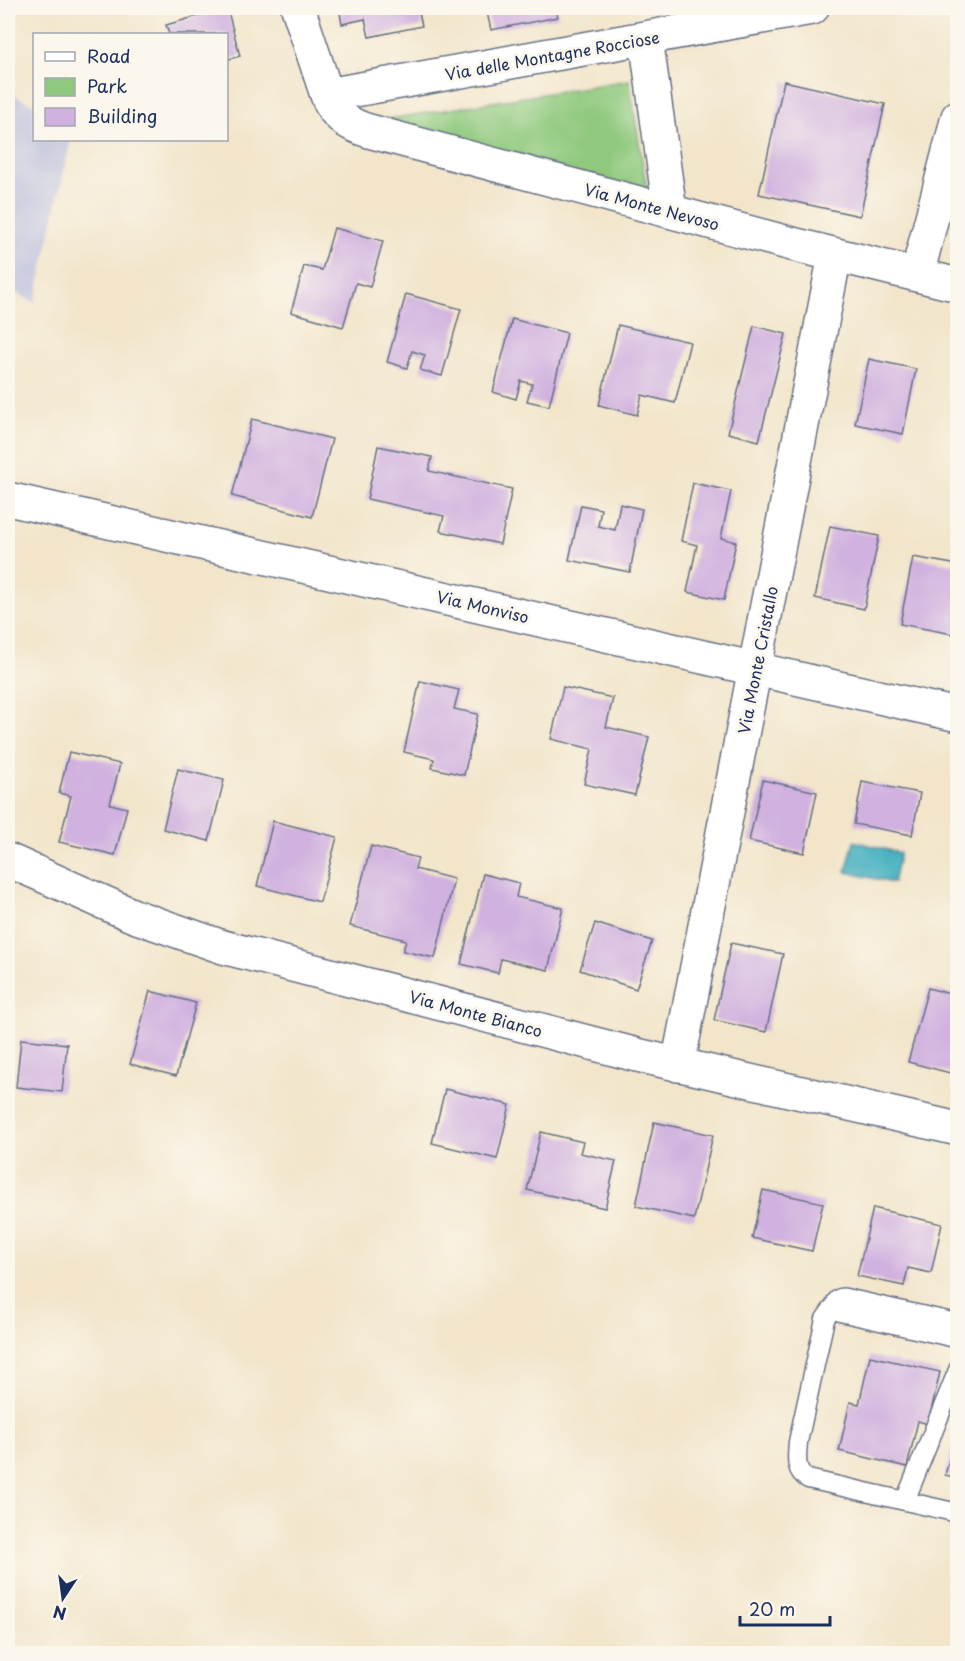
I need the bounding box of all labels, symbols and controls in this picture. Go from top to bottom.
street label: Via delle Montagne Rocciose [443,24,661,86]
legend [33,33,228,141]
text: Road [87,42,131,69]
text: Park [87,72,127,99]
text: Building [87,102,157,129]
street label: Via Monte Nevoso [582,176,722,236]
street label: Via Monviso [434,584,532,628]
street label: Via Monte Cristallo [731,584,783,736]
street label: Via Monte Bianco [407,984,545,1042]
north arrow [33,1568,93,1628]
scale bar [740,1589,830,1627]
text: 20 m [749,1595,795,1622]
text: N [51,1600,68,1627]

